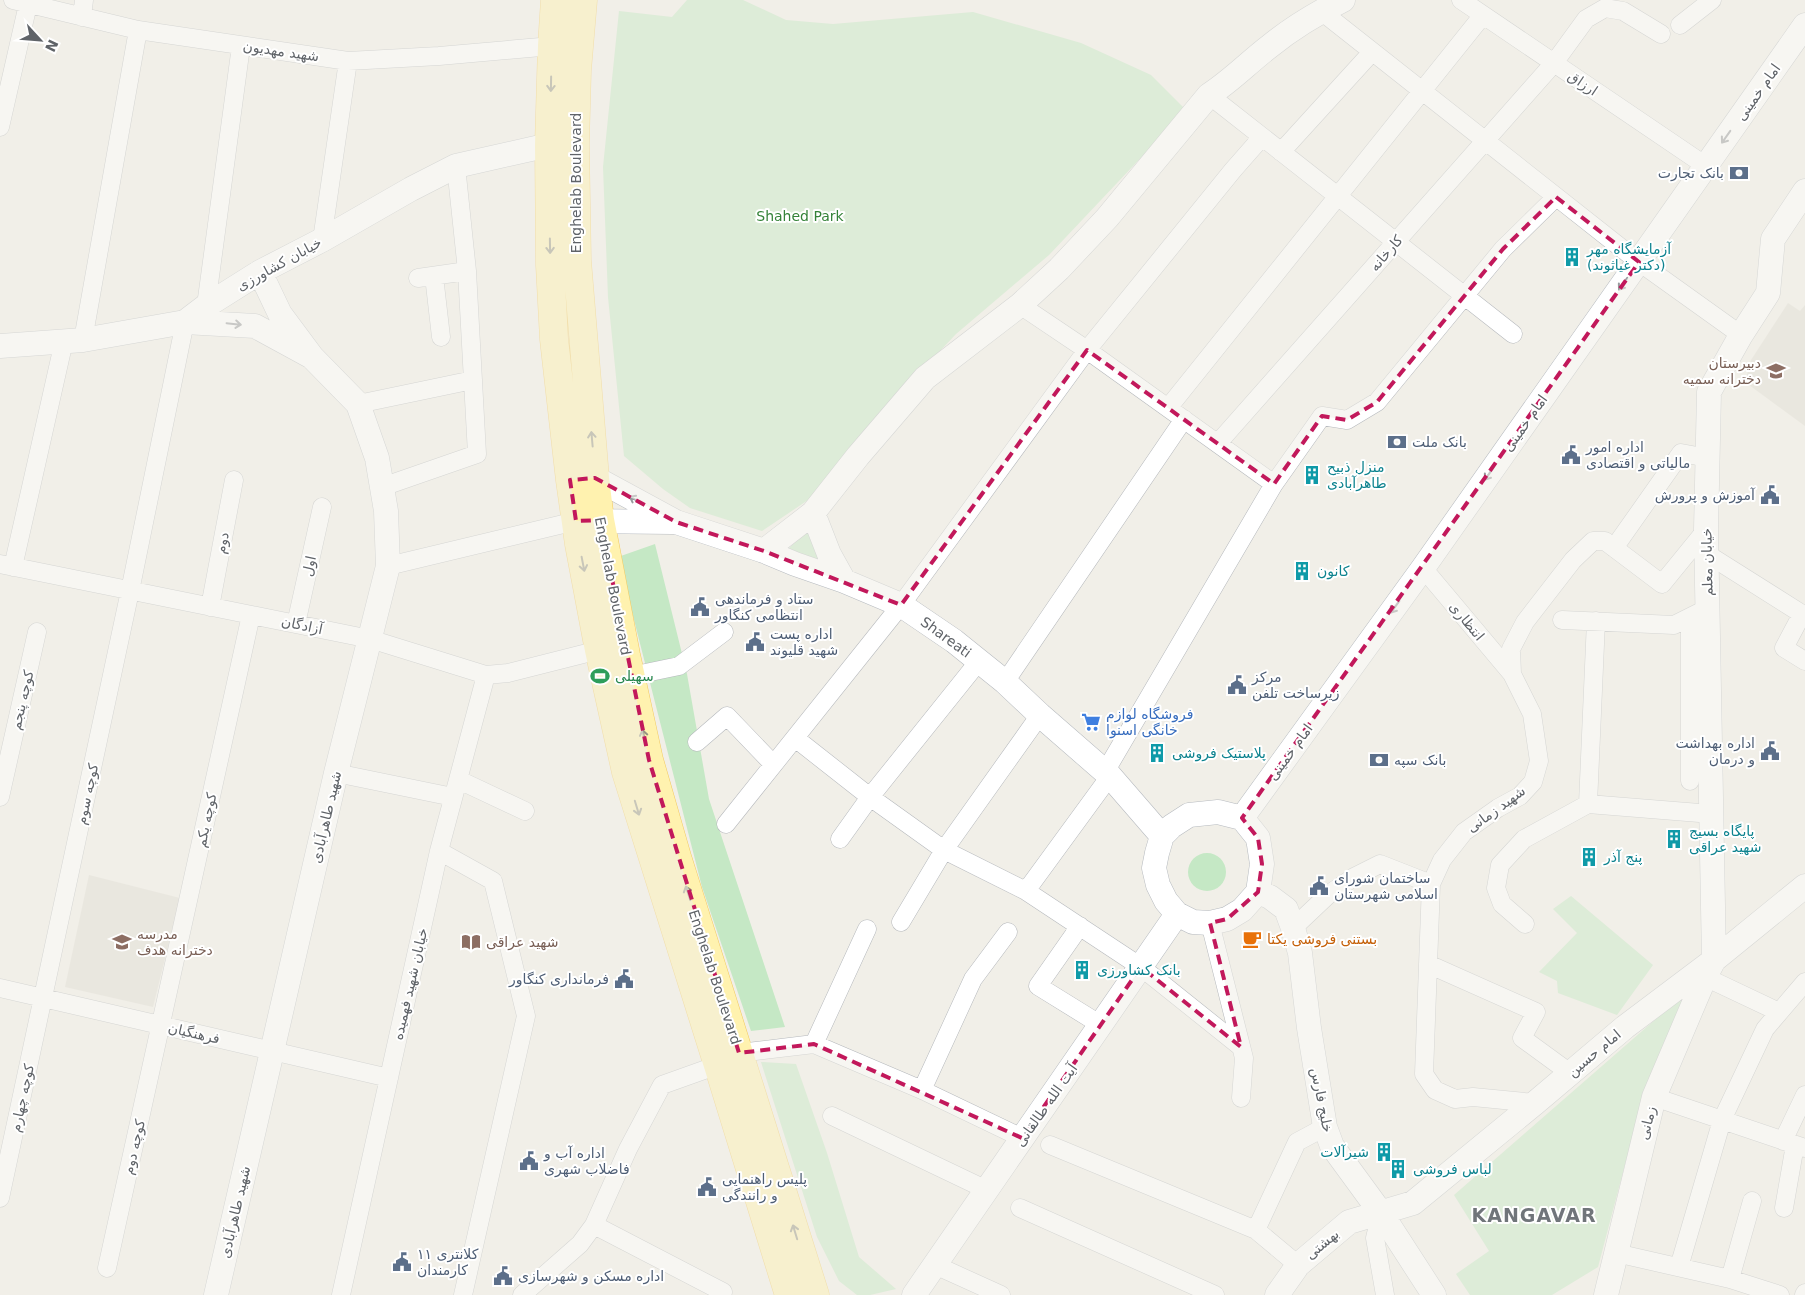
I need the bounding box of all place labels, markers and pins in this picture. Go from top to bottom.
bank icon: بانک تجارت [1728,162,1750,184]
place label: بانک تجارت [1658,165,1724,182]
place label: آزمایشگاه مهر (دکتر غیاثوند) [1586,241,1672,274]
building icon: آزمایشگاه مهر (دکتر غیاثوند) [1561,246,1583,268]
place label: دبیرستان دخترانه سمیه [1683,355,1761,388]
school or university icon: دبیرستان دخترانه سمیه [1765,360,1787,382]
bank icon: بانک ملت [1386,431,1408,453]
place label: بانک ملت [1412,434,1467,450]
place label: اداره امور مالیاتی و اقتصادی [1585,439,1690,472]
public building icon: اداره امور مالیاتی و اقتصادی [1560,444,1582,466]
place label: منزل ذبیح طاهرآبادی [1327,459,1387,492]
building icon: منزل ذبیح طاهرآبادی [1301,464,1323,486]
public building icon: آموزش و پرورش [1759,484,1781,506]
place label: آموزش و پرورش [1655,487,1756,504]
building icon: کانون [1291,560,1313,582]
place label: کانون [1317,563,1350,580]
place label: ستاد و فرماندهی انتظامی کنگاور [714,591,814,624]
public building icon: ستاد و فرماندهی انتظامی کنگاور [689,596,711,618]
place label: اداره پست شهید قلیوند [770,626,838,659]
public building icon: اداره پست شهید قلیوند [744,631,766,653]
sports icon: سهیلی [589,665,611,687]
place label: سهیلی [615,668,654,685]
place label: مرکز زیرساخت تلفن [1251,669,1340,702]
public building icon: مرکز زیرساخت تلفن [1226,674,1248,696]
place label: فروشگاه لوازم خانگی اسنوا [1106,706,1194,739]
supermarket icon: فروشگاه لوازم خانگی اسنوا [1080,711,1102,733]
place label: اداره بهداشت و درمان [1675,735,1755,768]
public building icon: اداره بهداشت و درمان [1759,740,1781,762]
building icon: پلاستیک فروشی [1146,742,1168,764]
place label: پلاستیک فروشی [1172,745,1266,762]
bank icon: بانک سپه [1368,749,1390,771]
place label: بانک سپه [1394,752,1447,769]
place label: پایگاه بسیج شهید عراقی [1689,823,1762,856]
building icon: پایگاه بسیج شهید عراقی [1663,828,1685,850]
building icon: پنج آذر [1578,846,1600,868]
place label: پنج آذر [1603,849,1643,866]
place label: ساختمان شورای اسلامی شهرستان [1334,870,1438,903]
public building icon: ساختمان شورای اسلامی شهرستان [1308,875,1330,897]
place label: مدرسه دخترانه هدف [137,926,213,959]
cafe icon: بستنی فروشی یکتا [1241,928,1263,950]
school or university icon: مدرسه دخترانه هدف [111,931,133,953]
library icon: شهید عراقی [460,931,482,953]
place label: بستنی فروشی یکتا [1267,931,1377,948]
place label: شهید عراقی [486,934,559,951]
building icon: بانک کشاورزی [1071,959,1093,981]
place label: بانک کشاورزی [1097,962,1181,979]
public building icon: فرمانداری کنگاور [613,968,635,990]
place label: فرمانداری کنگاور [508,971,609,988]
building icon: شیرآلات [1373,1141,1395,1163]
place label: شیرآلات [1320,1144,1369,1161]
place label: اداره آب و فاضلاب شهری [543,1145,630,1178]
public building icon: اداره آب و فاضلاب شهری [518,1150,540,1172]
building icon: لباس فروشی [1387,1158,1409,1180]
place label: لباس فروشی [1413,1161,1492,1178]
place label: پلیس راهنمایی و رانندگی [722,1171,807,1204]
public building icon: پلیس راهنمایی و رانندگی [696,1176,718,1198]
place label: کلانتری ۱۱ کارمندان [417,1246,479,1279]
public building icon: کلانتری ۱۱ کارمندان [391,1251,413,1273]
public building icon: اداره مسکن و شهرسازی [492,1265,514,1287]
place label: اداره مسکن و شهرسازی [518,1268,664,1285]

